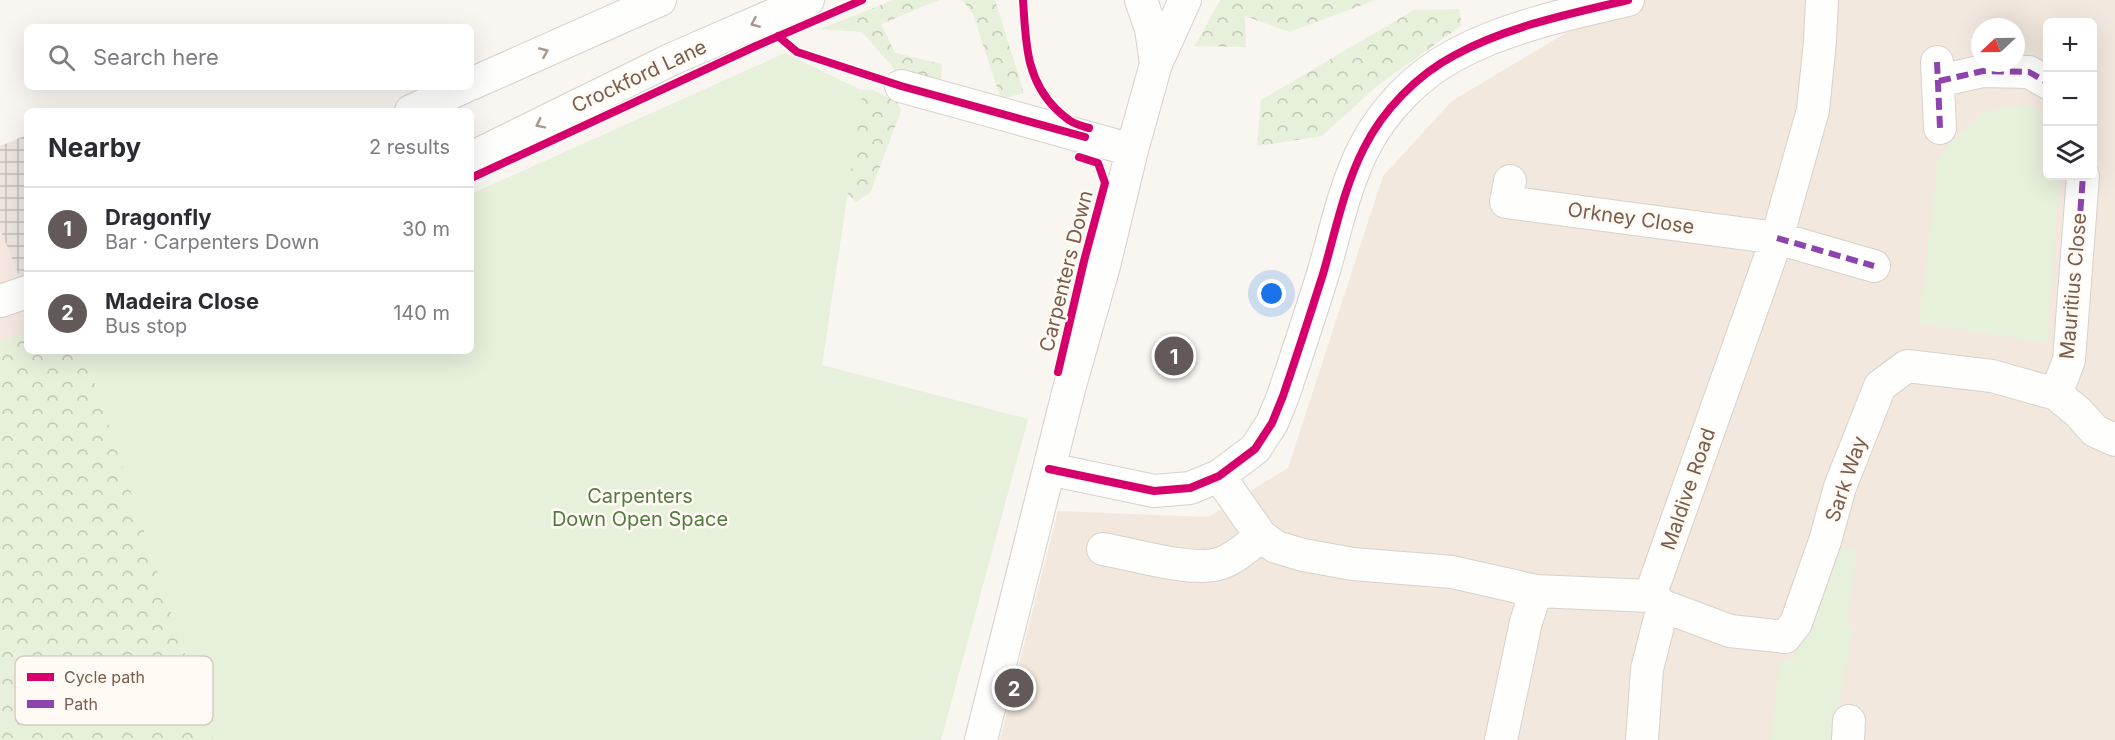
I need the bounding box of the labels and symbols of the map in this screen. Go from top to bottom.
one-way arrow [750,16,761,28]
north arrow [1971,18,2025,72]
street label: Crockford Lane [568,34,710,118]
one-way arrow [537,47,548,59]
one-way arrow [536,116,547,128]
street label: Carpenters Down [1034,188,1098,354]
street label: Orkney Close [1566,197,1696,239]
street label: Mauritius Close [2055,212,2091,360]
your location [1257,279,1286,308]
pin: 1 [1154,334,1194,378]
street label: Maldive Road [1656,425,1720,553]
street label: Sark Way [1820,433,1872,525]
park label: Carpenters Down Open Space [552,484,728,531]
legend [15,656,213,725]
pin: 2 [994,666,1034,710]
text: Cycle path [64,667,145,687]
text: Path [64,694,98,714]

